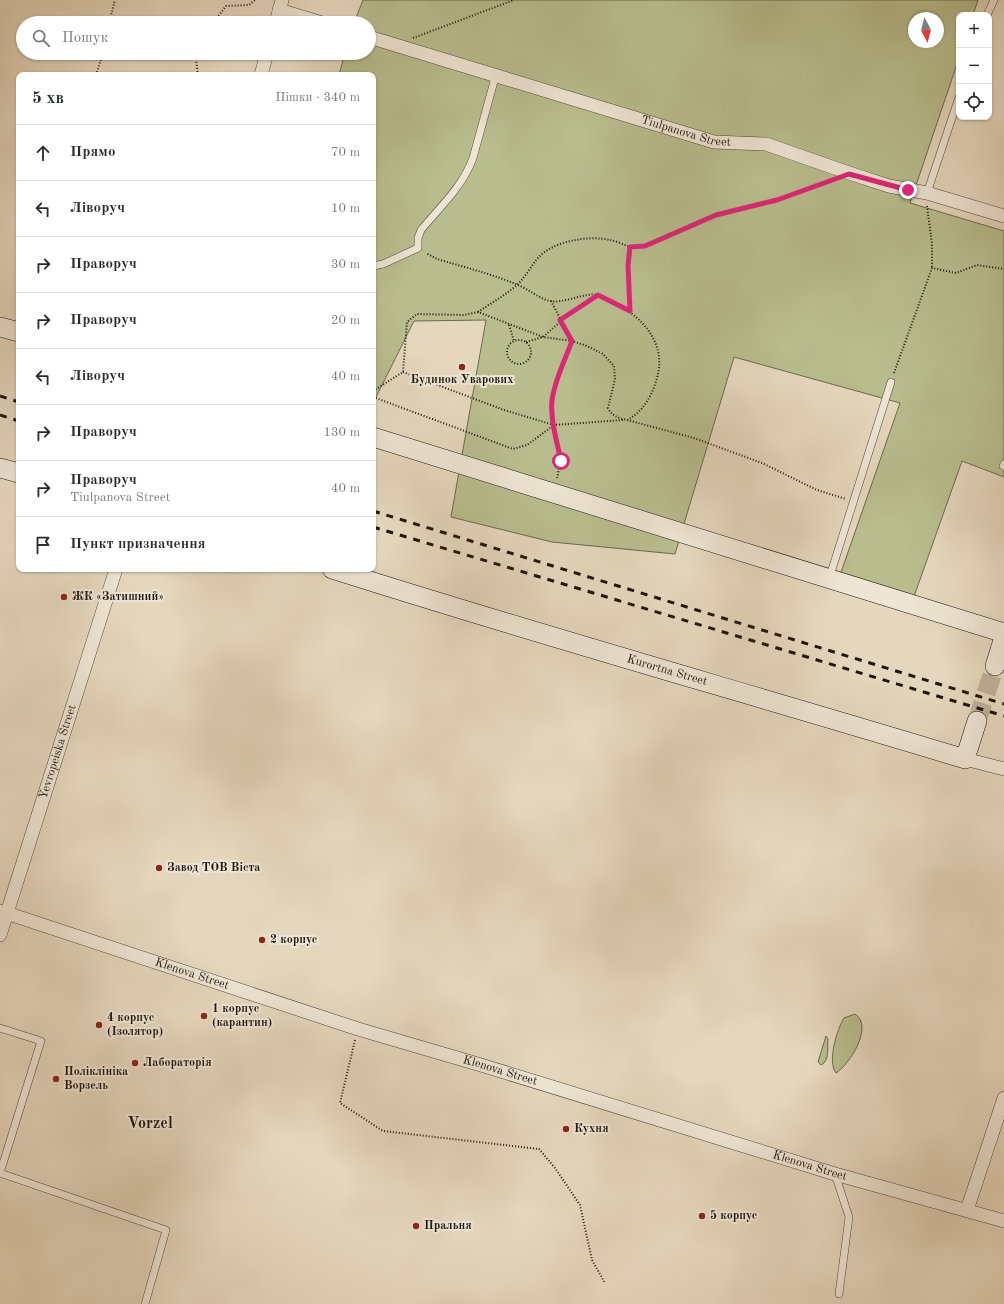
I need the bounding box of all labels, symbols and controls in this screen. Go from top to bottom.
north arrow [908,12,944,48]
map controls [956,12,992,120]
button: + [956,12,992,48]
search box [16,16,376,60]
icon: search [30,27,52,49]
text: Пошук [62,31,108,46]
button: − [956,48,992,84]
button: locate [956,84,992,120]
text: 5 хв [32,90,64,107]
text: Пішки · 340 m [275,91,360,104]
street label: Tiulpanova Street [640,114,731,149]
icon: ahead [32,142,54,164]
text: Прямо [70,145,116,160]
text: 70 m [331,146,360,159]
route end [899,181,917,199]
icon: left [32,198,54,220]
text: Ліворуч [70,201,125,216]
text: 10 m [331,202,360,215]
icon: right [32,254,54,276]
text: Праворуч [70,257,137,272]
text: 30 m [331,258,360,271]
icon: right [32,310,54,332]
text: Праворуч [70,313,137,328]
text: 20 m [331,314,360,327]
marker: Будинок Уварових [457,362,467,372]
icon: left [32,366,54,388]
text: Ліворуч [70,369,125,384]
text: 40 m [331,370,360,383]
place label: Будинок Уварових [411,374,513,386]
icon: right [32,422,54,444]
text: Праворуч [70,425,137,440]
text: 130 m [323,426,360,439]
route start [552,452,570,470]
text: Праворуч [70,473,137,488]
icon: right [32,478,54,500]
text: 40 m [331,482,360,495]
text: Tiulpanova Street [70,491,170,504]
icon: arrive [32,534,54,556]
text: Пункт призначення [70,537,206,552]
place label: ЖК «Затишний» [72,591,164,603]
marker: ЖК «Затишний» [59,592,69,602]
street label: Kurortna Street [625,653,708,688]
street label: Yevropeiska Street [37,703,79,801]
place label: Завод ТОВ Віста [167,862,260,874]
marker: Завод ТОВ Віста [154,863,164,873]
place label: 2 корпус [270,934,318,946]
marker: 2 корпус [257,935,267,945]
street label: Klenova Street [153,956,230,992]
place label: 1 корпус (карантин) [212,1003,272,1029]
marker: 1 корпус (карантин) [199,1011,209,1021]
place label: 4 корпус (Ізолятор) [107,1012,163,1038]
marker: 4 корпус (Ізолятор) [94,1020,104,1030]
street label: Klenova Street [461,1054,539,1088]
place label: Лабораторія [143,1057,212,1069]
marker: Лабораторія [130,1058,140,1068]
place label: Поліклініка Ворзель [64,1066,128,1092]
marker: Поліклініка Ворзель [51,1074,61,1084]
district label: Vorzel [127,1116,173,1132]
place label: Кухня [574,1123,609,1135]
marker: Кухня [561,1124,571,1134]
street label: Klenova Street [771,1149,848,1183]
place label: 5 корпус [710,1209,758,1222]
marker: 5 корпус [697,1211,707,1221]
place label: Пральня [424,1220,472,1232]
marker: Пральня [411,1221,421,1231]

